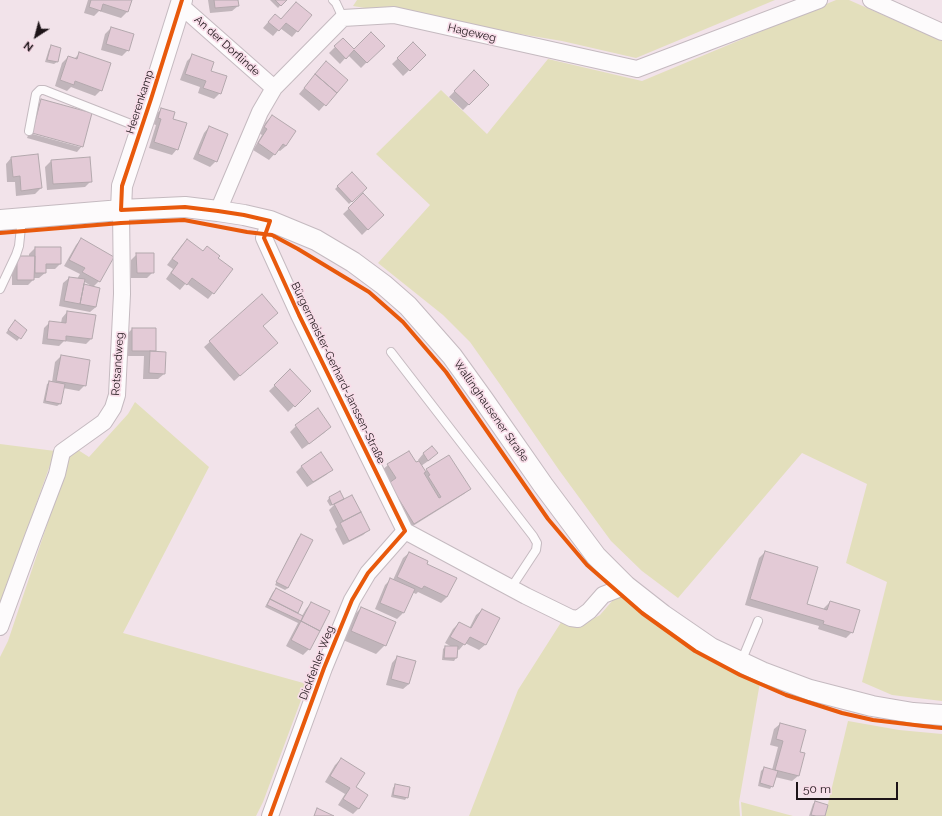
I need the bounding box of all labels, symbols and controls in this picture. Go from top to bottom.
street label: An der Dorflinde [192,13,262,79]
north arrow [16,16,56,56]
street label: Hageweg [447,21,497,45]
text: N [21,38,36,54]
street label: Heerenkamp [123,68,157,136]
street label: Bürgermeister-Gerhard-Janssen-Straße [288,280,388,466]
street label: Rotsandweg [109,332,127,396]
street label: Wallinghausener Straße [451,358,531,464]
street label: Dickfehler Weg [297,624,337,702]
scale bar [798,774,900,800]
text: 50 m [803,782,831,796]

